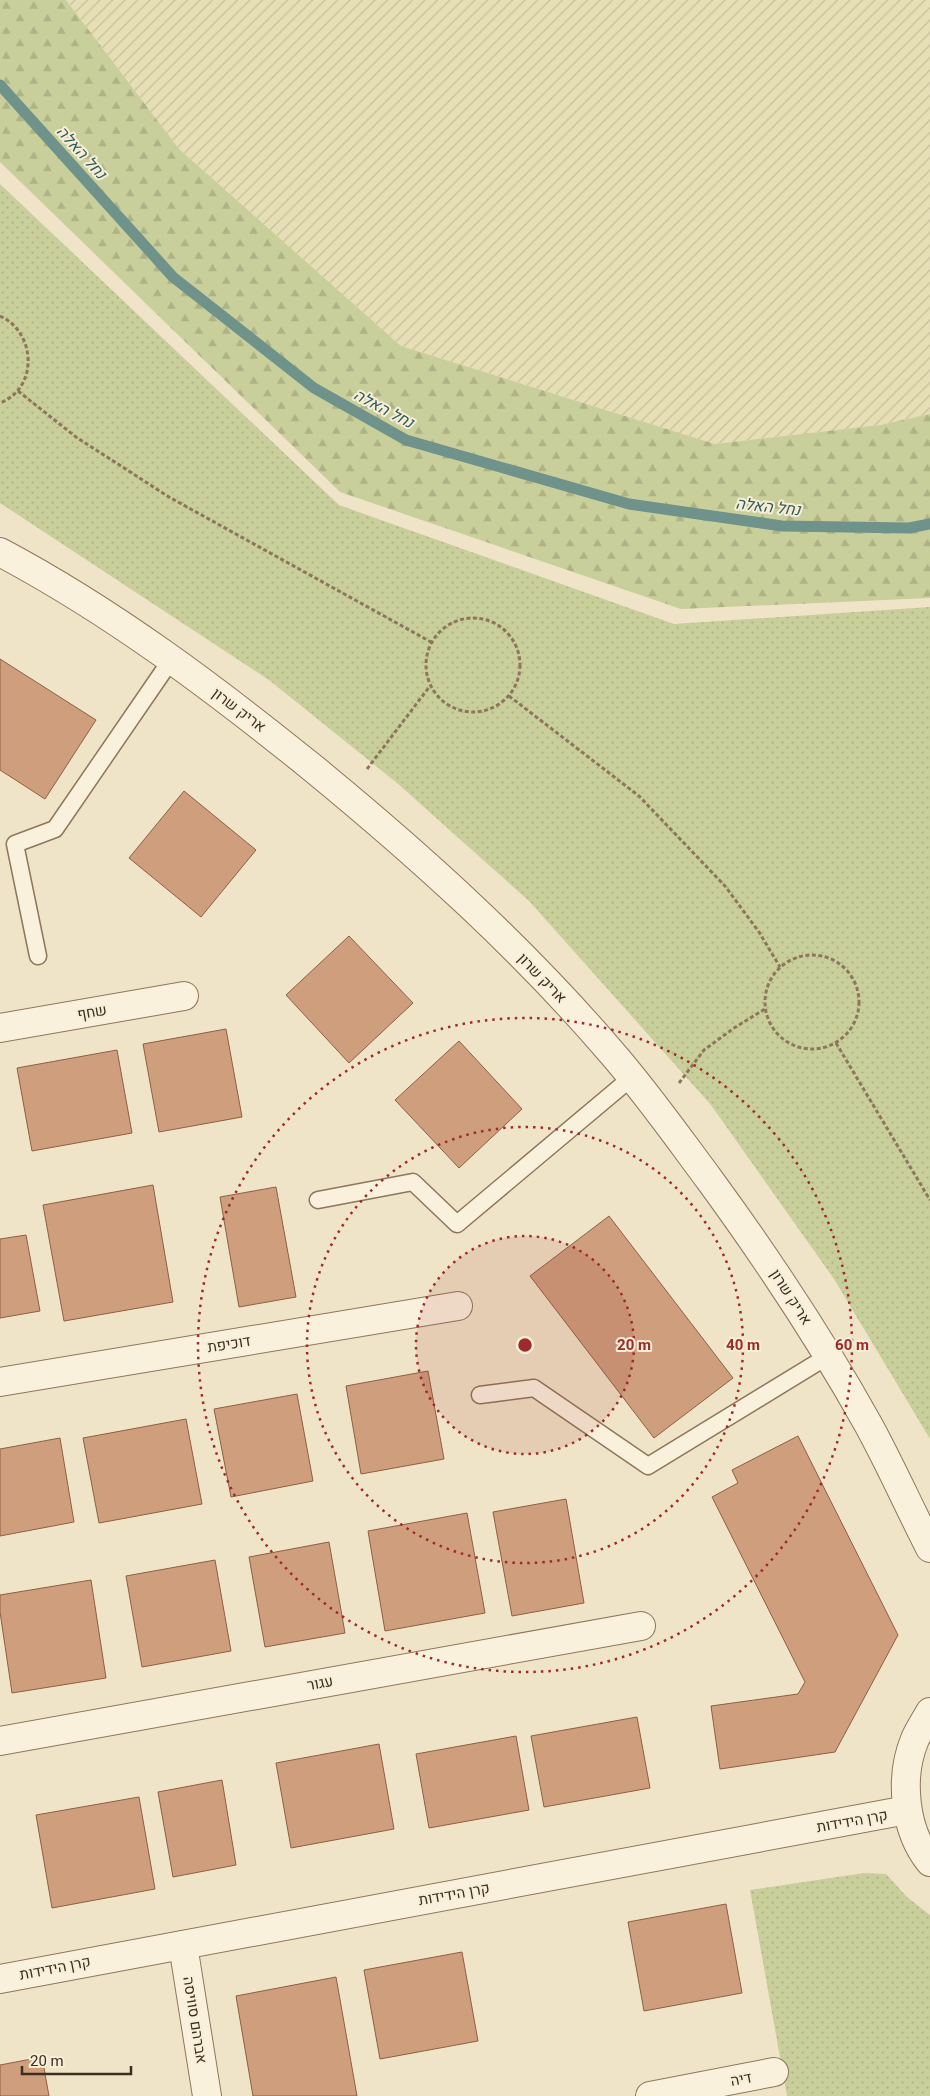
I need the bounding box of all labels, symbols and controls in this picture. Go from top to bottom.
water label: נחל האלה [51,120,113,186]
water label: נחל האלה [349,383,419,435]
water label: נחל האלה [734,492,803,522]
street label: אריק שרון [207,682,271,738]
street label: אריק שרון [512,948,572,1008]
street label: שחף [75,999,109,1025]
street label: אריק שרון [765,1265,817,1329]
street label: דוכיפת [206,1330,252,1358]
text: 20 m [617,1334,651,1356]
text: 40 m [726,1334,760,1356]
text: 60 m [835,1334,869,1356]
centre of rings [516,1336,534,1354]
street label: עגור [305,1670,335,1696]
street label: קרן הידידות [815,1804,889,1838]
street label: קרן הידידות [417,1877,491,1911]
street label: קרן הידידות [18,1950,92,1986]
street label: אברהם סוויסה [177,1975,213,2065]
scale bar [22,2044,131,2076]
text: 20 m [30,2050,64,2072]
street label: דיה [729,2066,754,2092]

